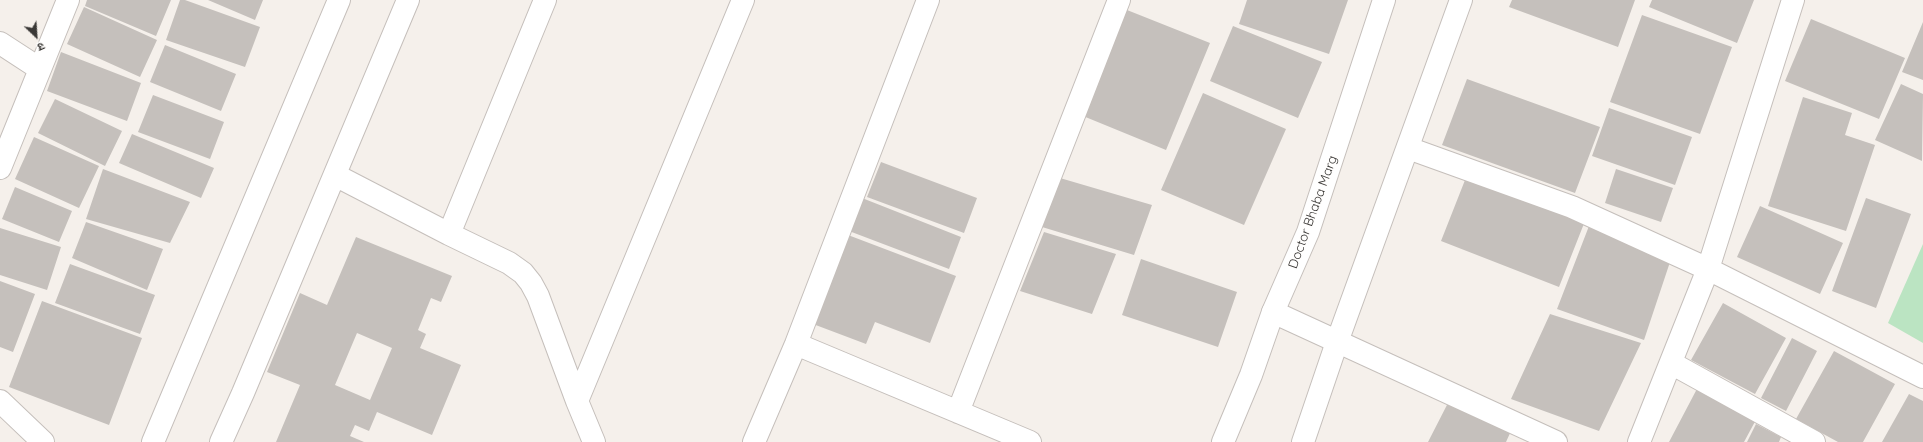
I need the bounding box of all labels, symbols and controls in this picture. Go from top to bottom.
north arrow [16,16,56,56]
text: उ [35,39,47,55]
street label: Doctor Bhaba Marg [1285,153,1341,271]

